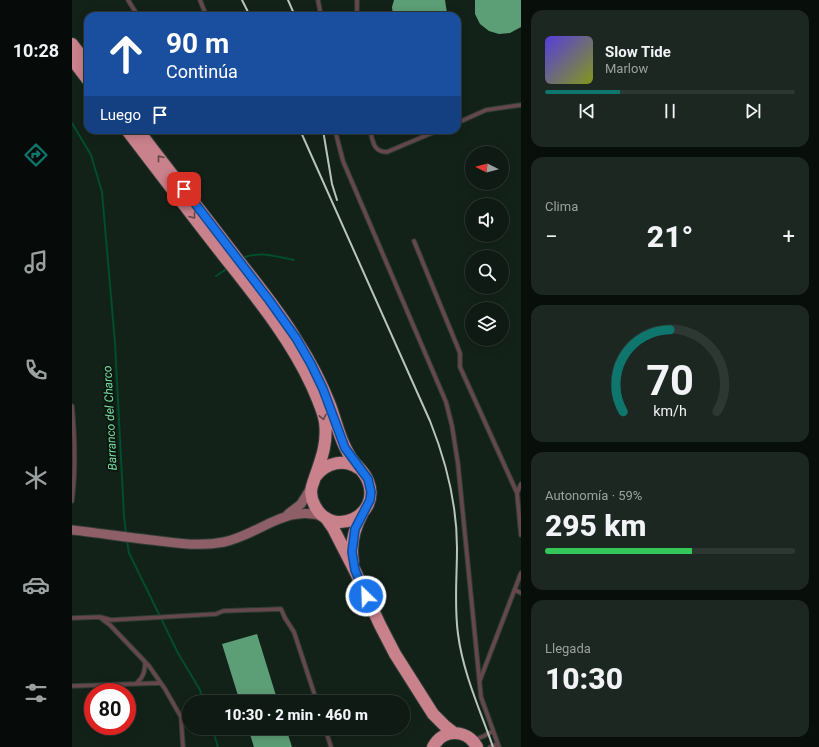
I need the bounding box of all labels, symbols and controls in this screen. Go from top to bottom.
text: 90 m [166,27,229,60]
icon: ahead [100,28,152,80]
text: 10:28 [13,40,59,61]
text: Slow Tide [605,43,671,61]
text: Continúa [166,61,238,82]
text: Marlow [605,61,648,76]
icon: previous [576,100,598,122]
icon: pause [659,100,681,122]
icon: next [742,100,764,122]
icon: arrive [149,104,171,126]
text: Luego [100,106,141,124]
icon: directions [22,141,50,169]
north arrow [465,146,509,190]
map controls [465,146,509,346]
one-way arrow [158,156,165,163]
pin [167,172,201,206]
icon: arrive [173,178,195,200]
button: sound [465,198,509,242]
text: Clima [545,199,578,214]
one-way arrow [189,212,196,219]
text: 21° [647,219,693,254]
text: − [545,224,558,249]
text: + [783,224,795,249]
icon: music [22,248,50,276]
button: search [465,250,509,294]
button: layers [465,302,509,346]
text: 70 [646,355,694,404]
icon: phone [22,356,50,384]
water label: Barranco del Charco [100,365,120,471]
text: km/h [653,402,687,418]
one-way arrow [319,414,327,420]
icon: climate [22,464,50,492]
text: Autonomía · 59% [545,488,642,503]
text: 295 km [545,508,647,543]
icon: car [22,571,50,599]
position arrow [345,575,387,617]
text: Llegada [545,641,591,656]
text: 10:30 [545,661,623,696]
icon: filters [22,679,50,707]
speed limit sign: 80 [84,683,136,735]
text: 10:30 · 2 min · 460 m [224,706,368,724]

